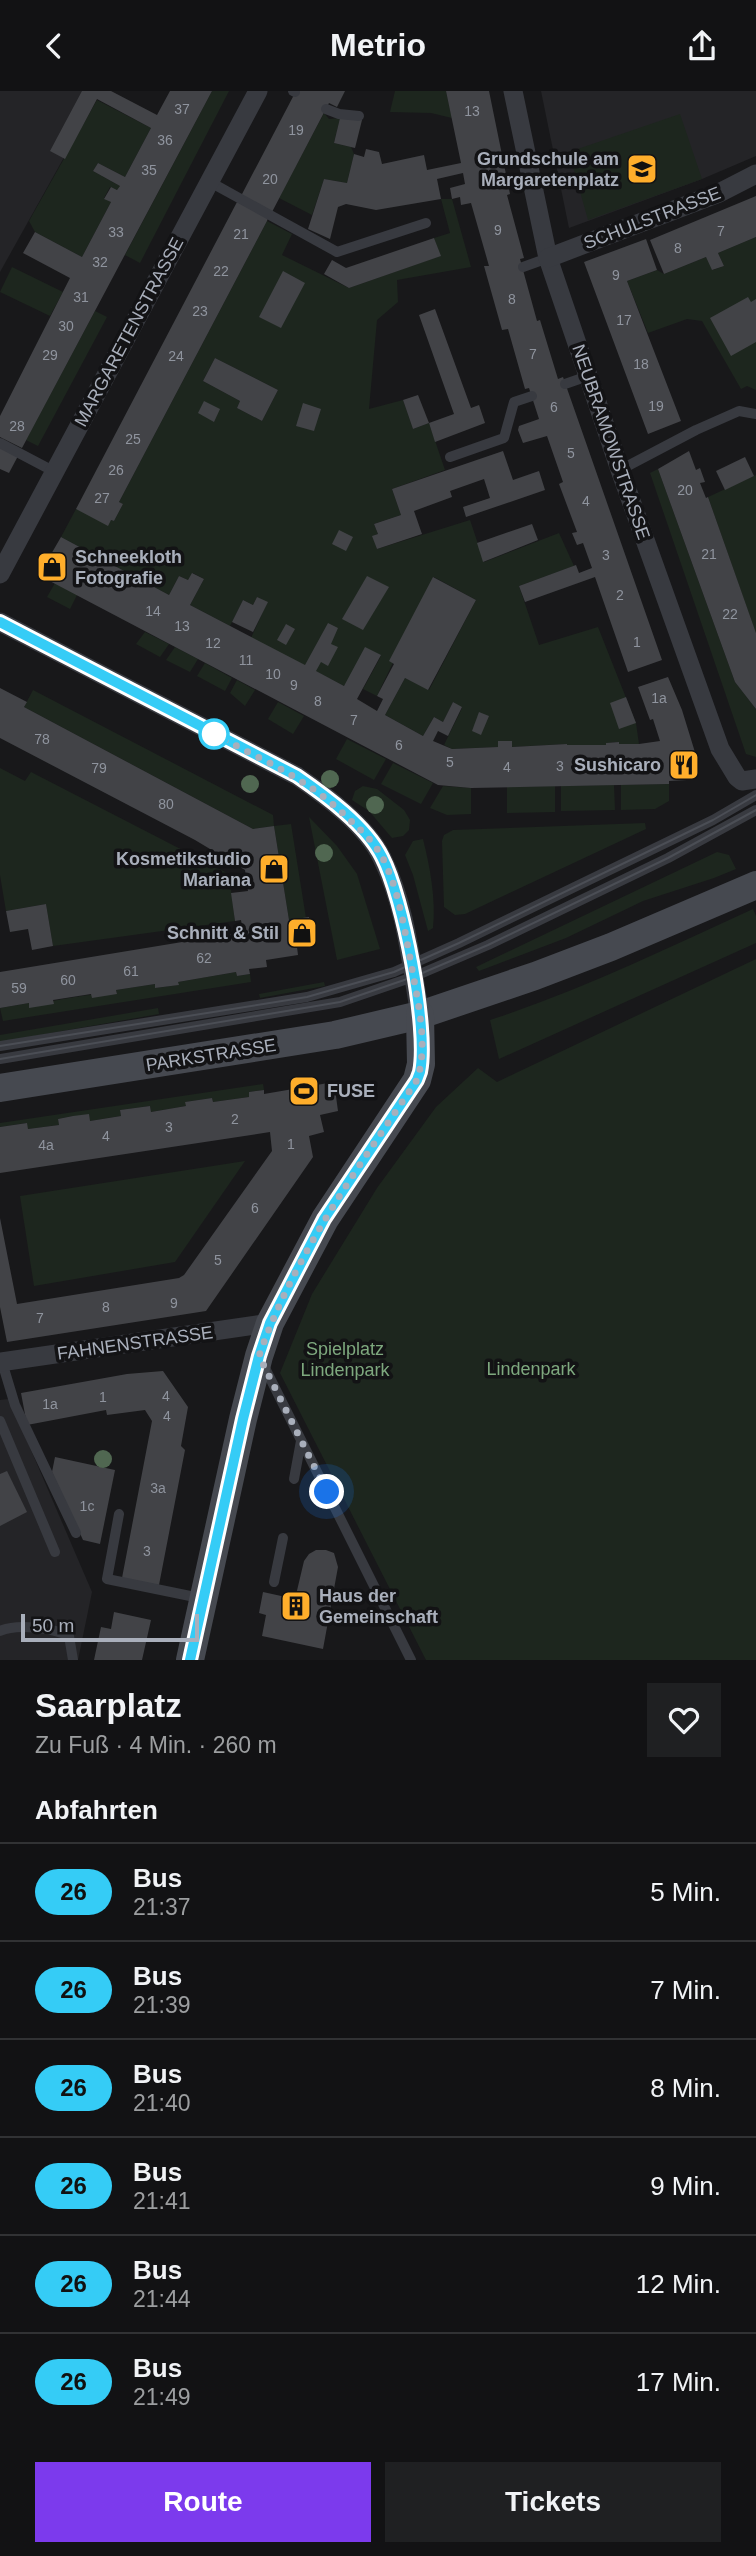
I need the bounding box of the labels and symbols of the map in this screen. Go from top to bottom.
house number: 37 [174,101,190,117]
house number: 13 [464,103,480,119]
house number: 19 [288,122,304,138]
house number: 36 [157,132,173,148]
place label: Grundschule am Margaretenplatz [477,149,619,190]
school or university icon: Grundschule am Margaretenplatz [625,152,659,186]
house number: 35 [141,162,157,178]
house number: 20 [262,171,278,187]
street label: SCHULSTRASSE [581,183,723,253]
house number: 9 [494,222,502,238]
house number: 7 [717,223,725,239]
house number: 33 [108,224,124,240]
house number: 21 [233,226,249,242]
street label: MARGARETENSTRASSE [71,234,187,430]
house number: 8 [674,240,682,256]
house number: 32 [92,254,108,270]
house number: 22 [213,263,229,279]
house number: 9 [612,267,620,283]
house number: 31 [73,289,89,305]
house number: 8 [508,291,516,307]
house number: 23 [192,303,208,319]
house number: 17 [616,312,632,328]
house number: 30 [58,318,74,334]
street label: NEUBRAMOWSTRASSE [568,342,654,542]
house number: 7 [529,346,537,362]
house number: 29 [42,347,58,363]
house number: 24 [168,348,184,364]
house number: 18 [633,356,649,372]
house number: 19 [648,398,664,414]
house number: 6 [550,399,558,415]
house number: 28 [9,418,25,434]
house number: 25 [125,431,141,447]
house number: 5 [567,445,575,461]
house number: 26 [108,462,124,478]
house number: 20 [677,482,693,498]
house number: 27 [94,490,110,506]
house number: 4 [582,493,590,509]
house number: 21 [701,546,717,562]
place label: Schneekloth Fotografie [75,547,182,588]
house number: 3 [602,547,610,563]
shop icon: Schneekloth Fotografie [35,550,69,584]
house number: 2 [616,587,624,603]
house number: 14 [145,603,161,619]
house number: 22 [722,606,738,622]
house number: 13 [174,618,190,634]
house number: 1 [633,634,641,650]
house number: 12 [205,635,221,651]
house number: 11 [239,652,253,668]
house number: 10 [265,666,281,682]
house number: 9 [290,677,298,693]
house number: 1a [651,690,667,706]
house number: 8 [314,693,322,709]
house number: 7 [350,712,358,728]
unlabelled marker [199,719,229,749]
house number: 78 [34,731,50,747]
house number: 6 [395,737,403,753]
restaurant icon: Sushicaro [667,748,701,782]
house number: 5 [446,754,454,770]
place label: Sushicaro [574,755,661,775]
house number: 3 [556,758,564,774]
house number: 4 [503,759,511,775]
house number: 79 [91,760,107,776]
house number: 80 [158,796,174,812]
place label: Kosmetikstudio Mariana [116,849,252,890]
shop icon: Kosmetikstudio Mariana [257,852,291,886]
shop icon: Schnitt & Stil [285,916,319,950]
place label: Schnitt & Stil [167,923,279,943]
house number: 62 [196,950,212,966]
house number: 61 [123,963,139,979]
house number: 60 [60,972,76,988]
house number: 59 [11,980,27,996]
street label: PARKSTRASSE [144,1035,278,1075]
sports icon: FUSE [287,1074,321,1108]
place label: FUSE [327,1081,375,1101]
house number: 2 [231,1111,239,1127]
house number: 3 [165,1119,173,1135]
house number: 4 [102,1128,110,1144]
house number: 1 [287,1136,295,1152]
house number: 4a [38,1137,54,1153]
house number: 6 [251,1200,259,1216]
house number: 5 [214,1252,222,1268]
house number: 9 [170,1295,178,1311]
house number: 8 [102,1299,110,1315]
house number: 7 [36,1310,44,1326]
street label: FAHNENSTRASSE [56,1322,214,1364]
park label: Spielplatz Lindenpark [300,1339,391,1380]
park label: Lindenpark [486,1359,577,1379]
house number: 4 [162,1388,170,1404]
house number: 1 [99,1389,107,1405]
house number: 1a [42,1396,58,1412]
house number: 4 [163,1408,171,1424]
your location [309,1474,344,1509]
house number: 3a [150,1480,166,1496]
house number: 1c [80,1498,94,1514]
house number: 3 [143,1543,151,1559]
place label: Haus der Gemeinschaft [319,1586,438,1627]
building icon: Haus der Gemeinschaft [279,1589,313,1623]
scale bar [21,1611,200,1643]

